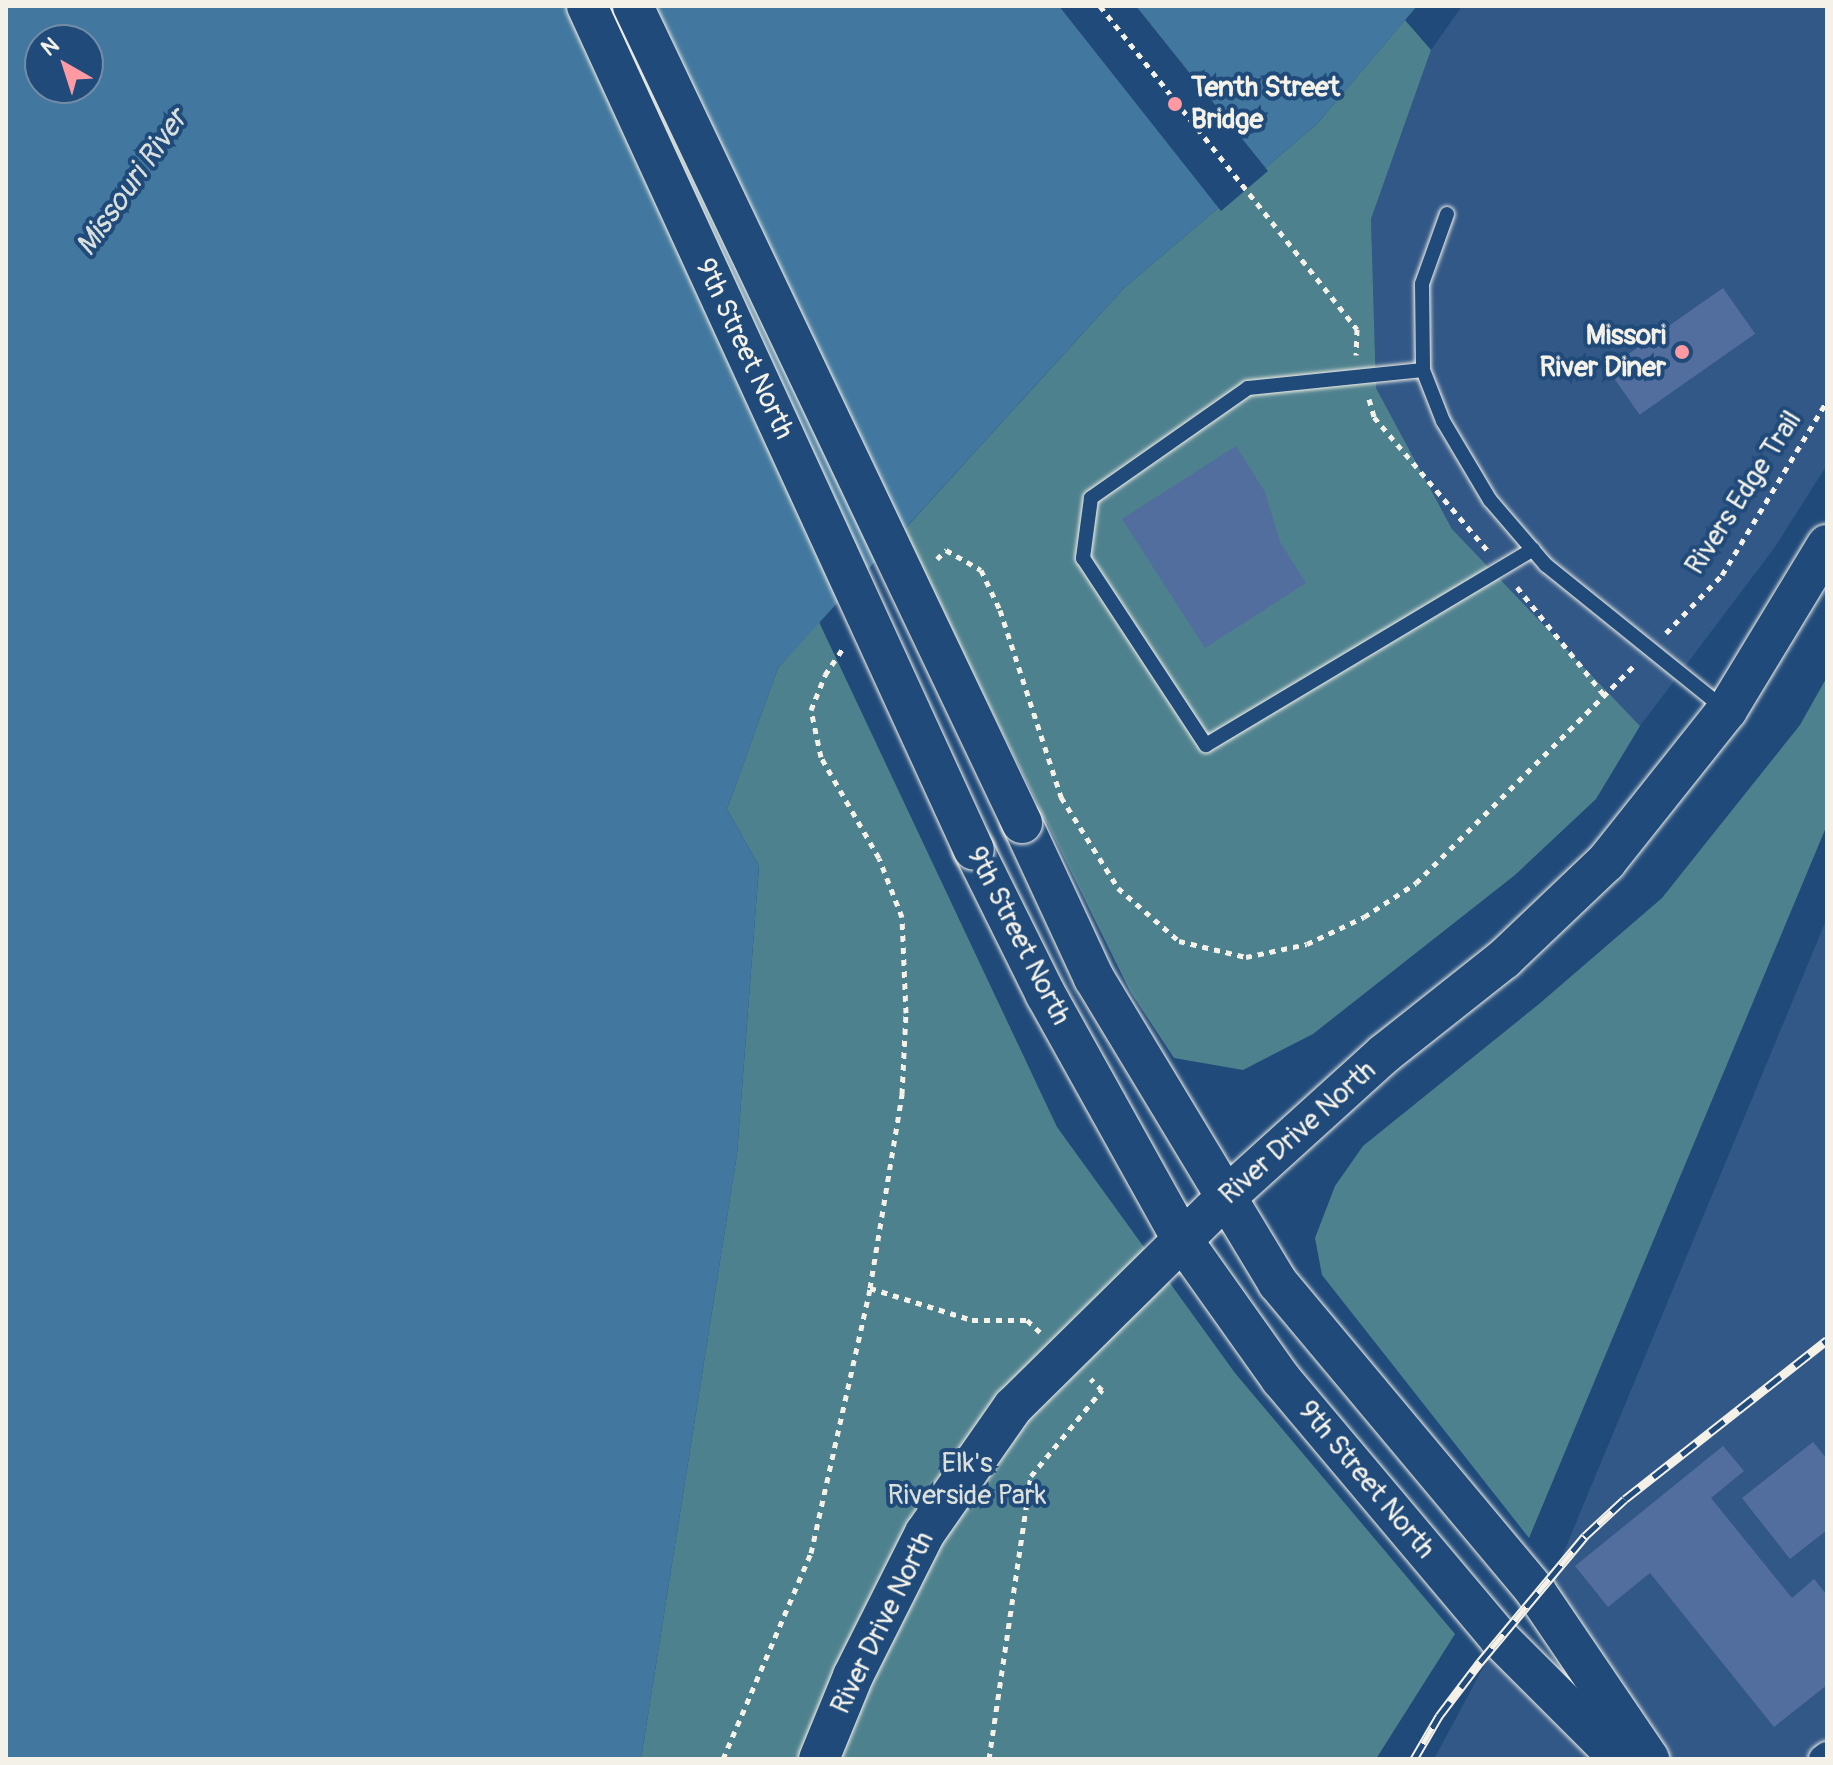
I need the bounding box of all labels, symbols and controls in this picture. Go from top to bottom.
north arrow [24,24,104,104]
text: N [36,31,65,62]
place label: Tenth Street Bridge [1191,71,1340,137]
marker: Tenth Street Bridge [1166,95,1184,113]
water label: Missouri River [68,103,196,263]
street label: 9th Street North [688,253,800,445]
place label: Missori River Diner [1540,319,1666,385]
marker: Missori River Diner [1673,343,1691,361]
street label: Rivers Edge Trail [1679,405,1809,581]
street label: 9th Street North [959,841,1077,1031]
street label: River Drive North [1213,1054,1383,1212]
street label: 9th Street North [1290,1394,1442,1566]
park label: Elk's Riverside Park [888,1447,1046,1513]
street label: River Drive North [824,1526,942,1720]

